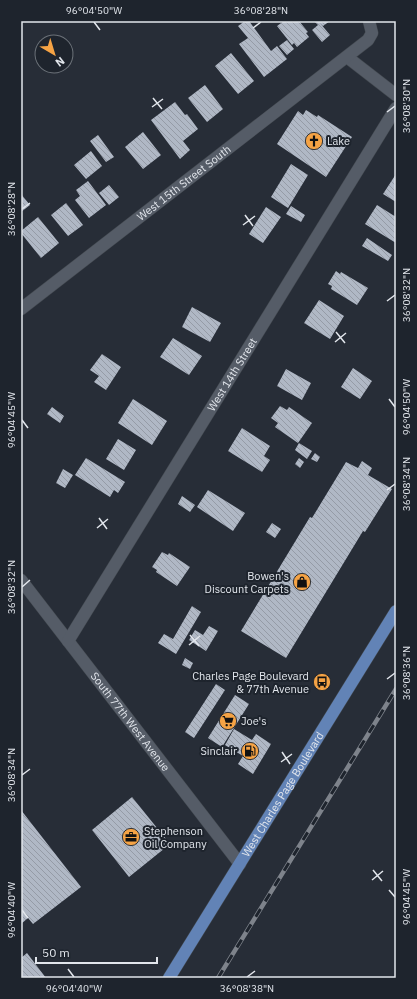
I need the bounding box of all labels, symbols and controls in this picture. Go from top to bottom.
text: 96°04'50"W [66,4,122,17]
text: 36°08'28"N [234,4,288,17]
north arrow [34,34,74,74]
text: N [53,54,68,70]
text: 36°08'30"N [400,79,413,133]
church icon: Lake [304,131,324,151]
place label: Lake [327,134,350,148]
street label: West 15th Street South [134,142,234,224]
text: 36°08'28"N [5,182,18,236]
text: 36°08'32"N [400,268,413,322]
street label: West 14th Street [204,335,260,414]
text: 96°04'50"W [400,379,413,435]
text: 96°04'45"W [5,392,18,448]
text: 36°08'34"N [400,457,413,511]
text: 36°08'32"N [5,560,18,614]
place label: Bowen's Discount Carpets [205,569,289,596]
shop icon: Bowen's Discount Carpets [292,572,312,592]
text: 36°08'36"N [400,646,413,700]
street label: South 77th West Avenue [88,669,173,774]
place label: Charles Page Boulevard & 77th Avenue [192,669,309,696]
bus stop icon: Charles Page Boulevard & 77th Avenue [312,672,332,692]
supermarket icon: Joe's [218,711,238,731]
place label: Joe's [241,714,267,728]
street label: West Charles Page Boulevard [239,729,327,859]
fuel station icon: Sinclair [240,741,260,761]
place label: Sinclair [200,744,237,758]
text: 36°08'34"N [5,748,18,802]
place label: Stephenson Oil Company [144,824,207,851]
office icon: Stephenson Oil Company [121,827,141,847]
text: 96°04'45"W [400,869,413,925]
text: 96°04'40"W [5,882,18,938]
scale bar [36,939,157,965]
text: 50 m [42,945,70,960]
text: 96°04'40"W [46,982,102,995]
text: 36°08'38"N [220,982,274,995]

